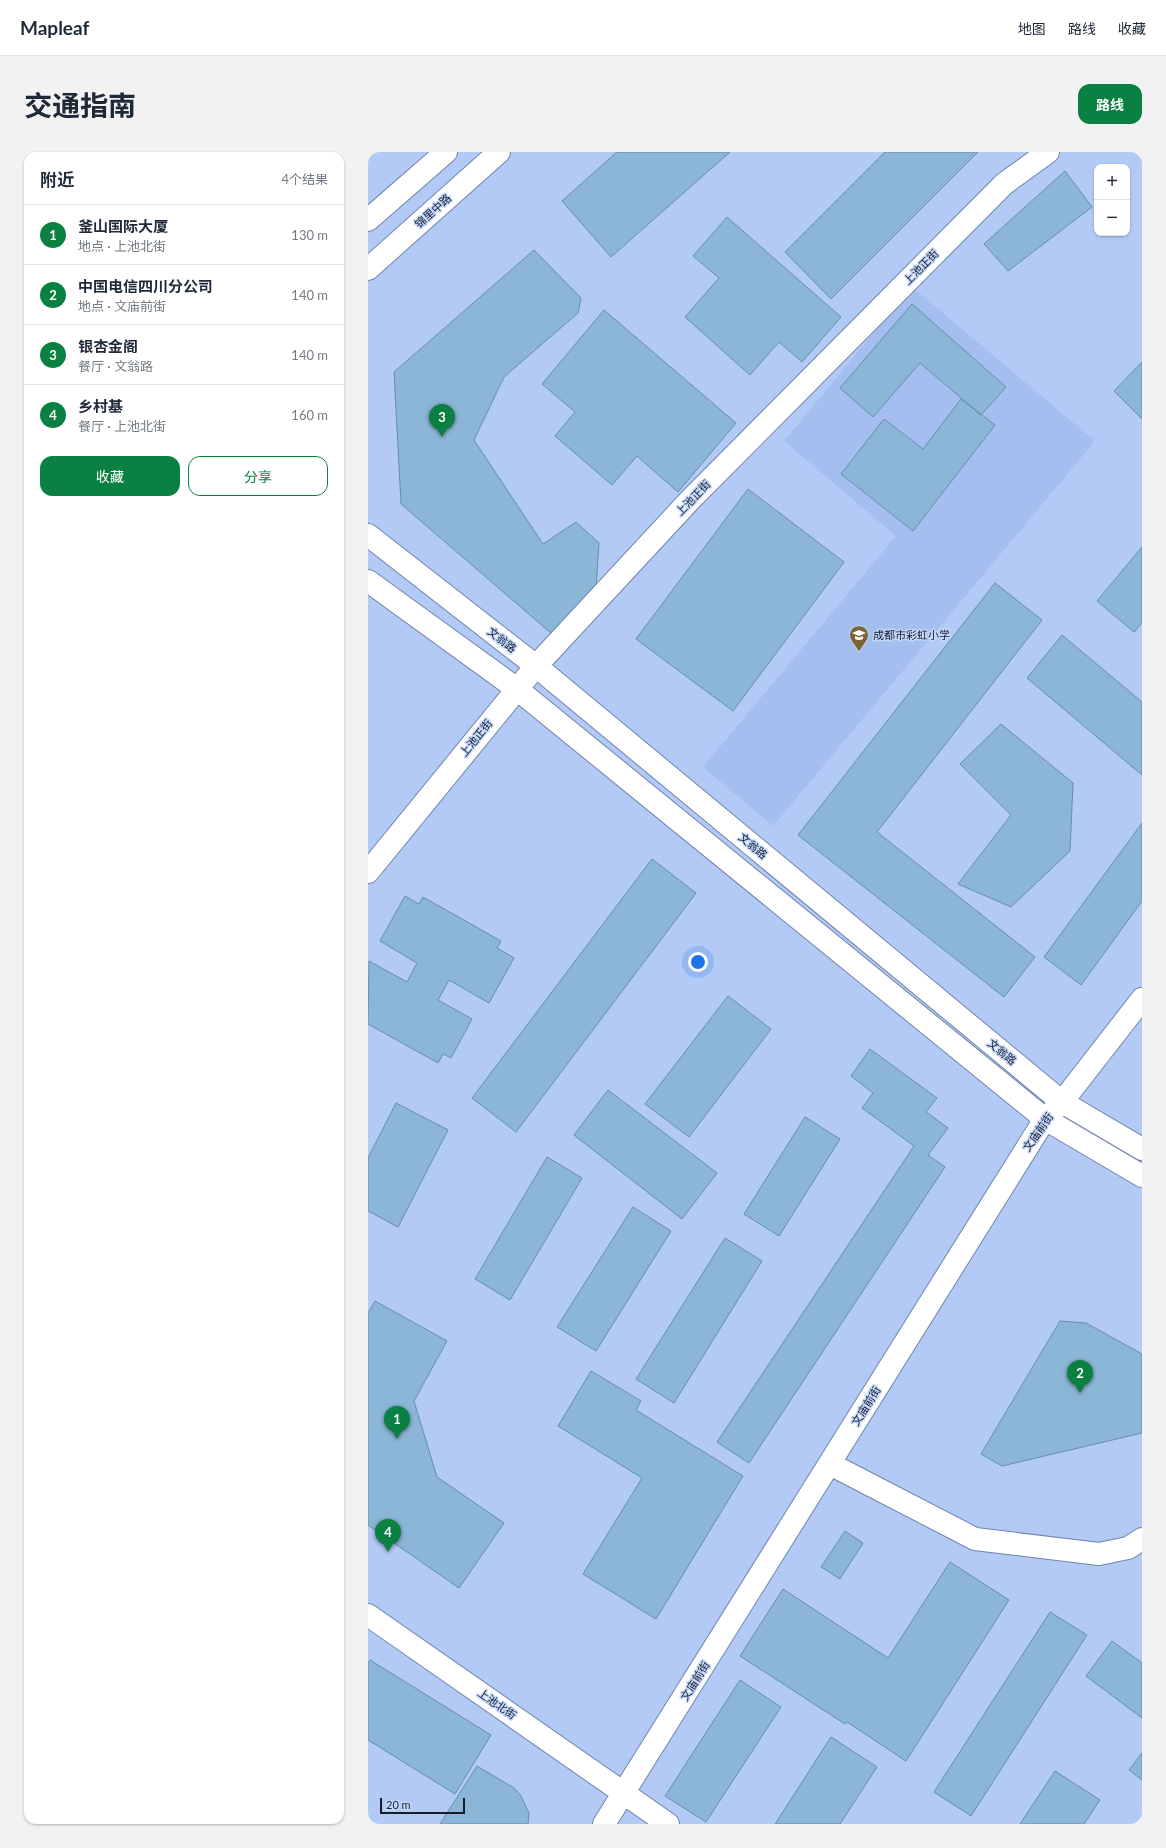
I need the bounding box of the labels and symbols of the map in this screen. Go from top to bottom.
street label: 锦里中路 [412,191,453,230]
street label: 上池正街 [900,246,941,287]
pin: 3 [429,404,455,437]
street label: 上池正街 [673,477,713,518]
street label: 文翁路 [485,624,519,655]
school or university icon: 成都市彩虹小学 [848,624,870,652]
place label: 成都市彩虹小学 [873,628,950,641]
street label: 上池正街 [457,716,495,759]
street label: 文翁路 [737,830,770,861]
your location [688,952,708,972]
street label: 文翁路 [986,1036,1019,1067]
street label: 文庙前街 [1020,1110,1056,1153]
pin: 2 [1067,1360,1093,1393]
street label: 文庙前街 [848,1384,883,1428]
pin: 1 [384,1406,410,1439]
pin: 4 [375,1519,401,1552]
street label: 文庙前街 [677,1659,712,1703]
street label: 上池北街 [476,1686,519,1722]
scale bar [380,1796,465,1815]

